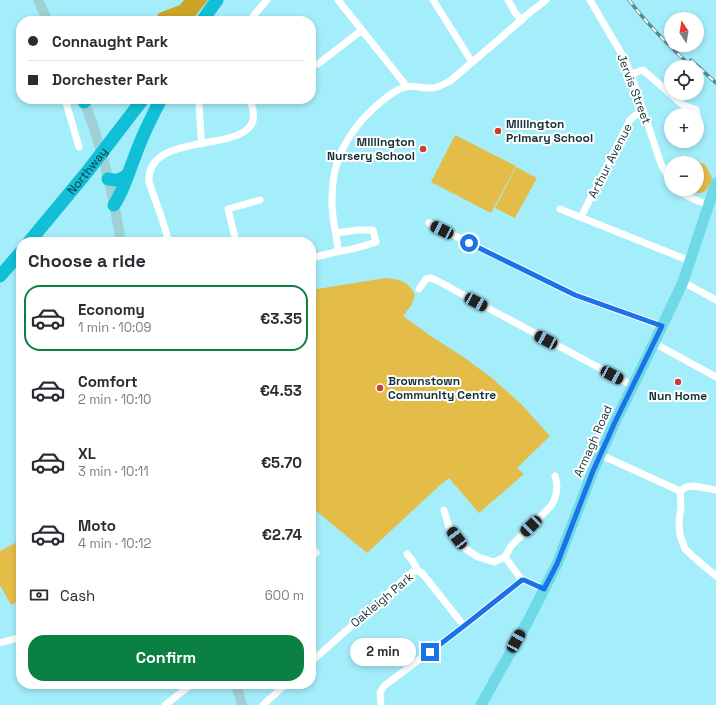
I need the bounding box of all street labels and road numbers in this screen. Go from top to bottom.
street label: Jervis Street [613,52,655,126]
street label: Arthur Avenue [584,121,636,201]
street label: Northway [64,144,111,198]
street label: Armagh Road [570,403,616,479]
street label: Oakleigh Park [347,569,417,631]

